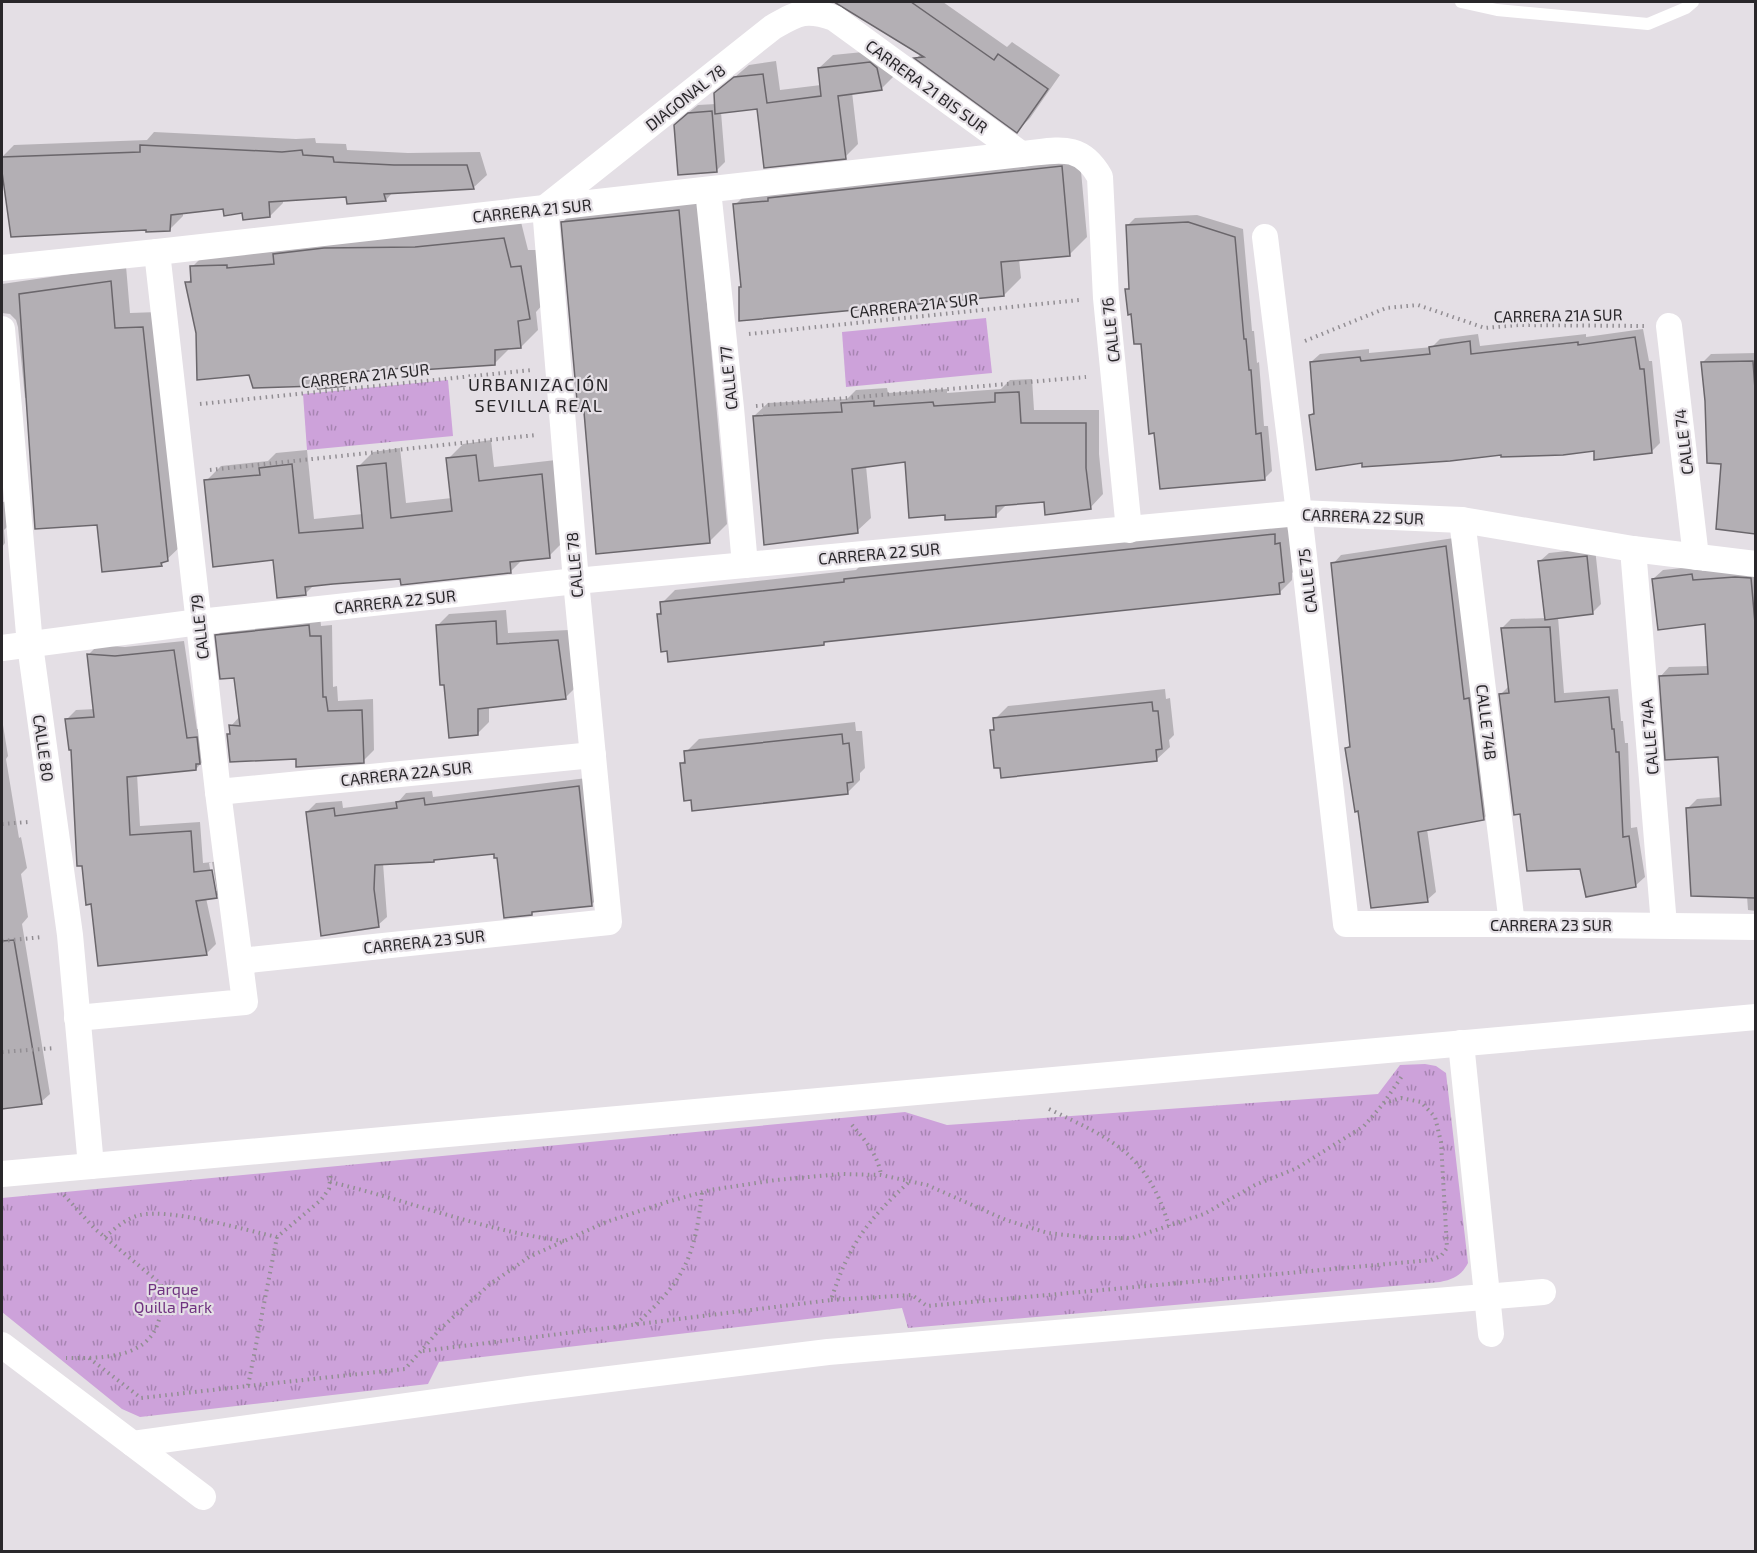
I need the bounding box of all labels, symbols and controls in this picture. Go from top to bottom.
street label: CARRERA 21 BIS SUR [862,35,992,137]
street label: DIAGONAL 78 [641,60,729,134]
street label: CARRERA 21 SUR [472,194,592,226]
street label: CARRERA 21A SUR [849,289,979,321]
street label: CALLE 76 [1097,296,1123,364]
street label: CARRERA 21A SUR [1493,304,1623,326]
street label: CALLE 77 [715,345,741,411]
street label: CARRERA 21A SUR [300,359,430,391]
district label: URBANIZACIÓN SEVILLA REAL [468,373,610,416]
street label: CALLE 74 [1670,408,1696,476]
street label: CARRERA 22 SUR [1302,504,1424,528]
street label: CALLE 78 [562,531,586,599]
street label: CARRERA 22 SUR [817,538,941,568]
street label: CALLE 75 [1294,548,1320,614]
street label: CARRERA 22 SUR [333,585,457,617]
street label: CALLE 79 [186,593,212,661]
street label: CALLE 74B [1473,683,1501,761]
street label: CALLE 74A [1636,698,1662,776]
street label: CALLE 80 [30,713,58,783]
street label: CARRERA 22A SUR [340,757,472,789]
street label: CARRERA 23 SUR [1490,915,1612,934]
street label: CARRERA 23 SUR [362,925,486,957]
park label: Parque Quilla Park [134,1279,212,1317]

